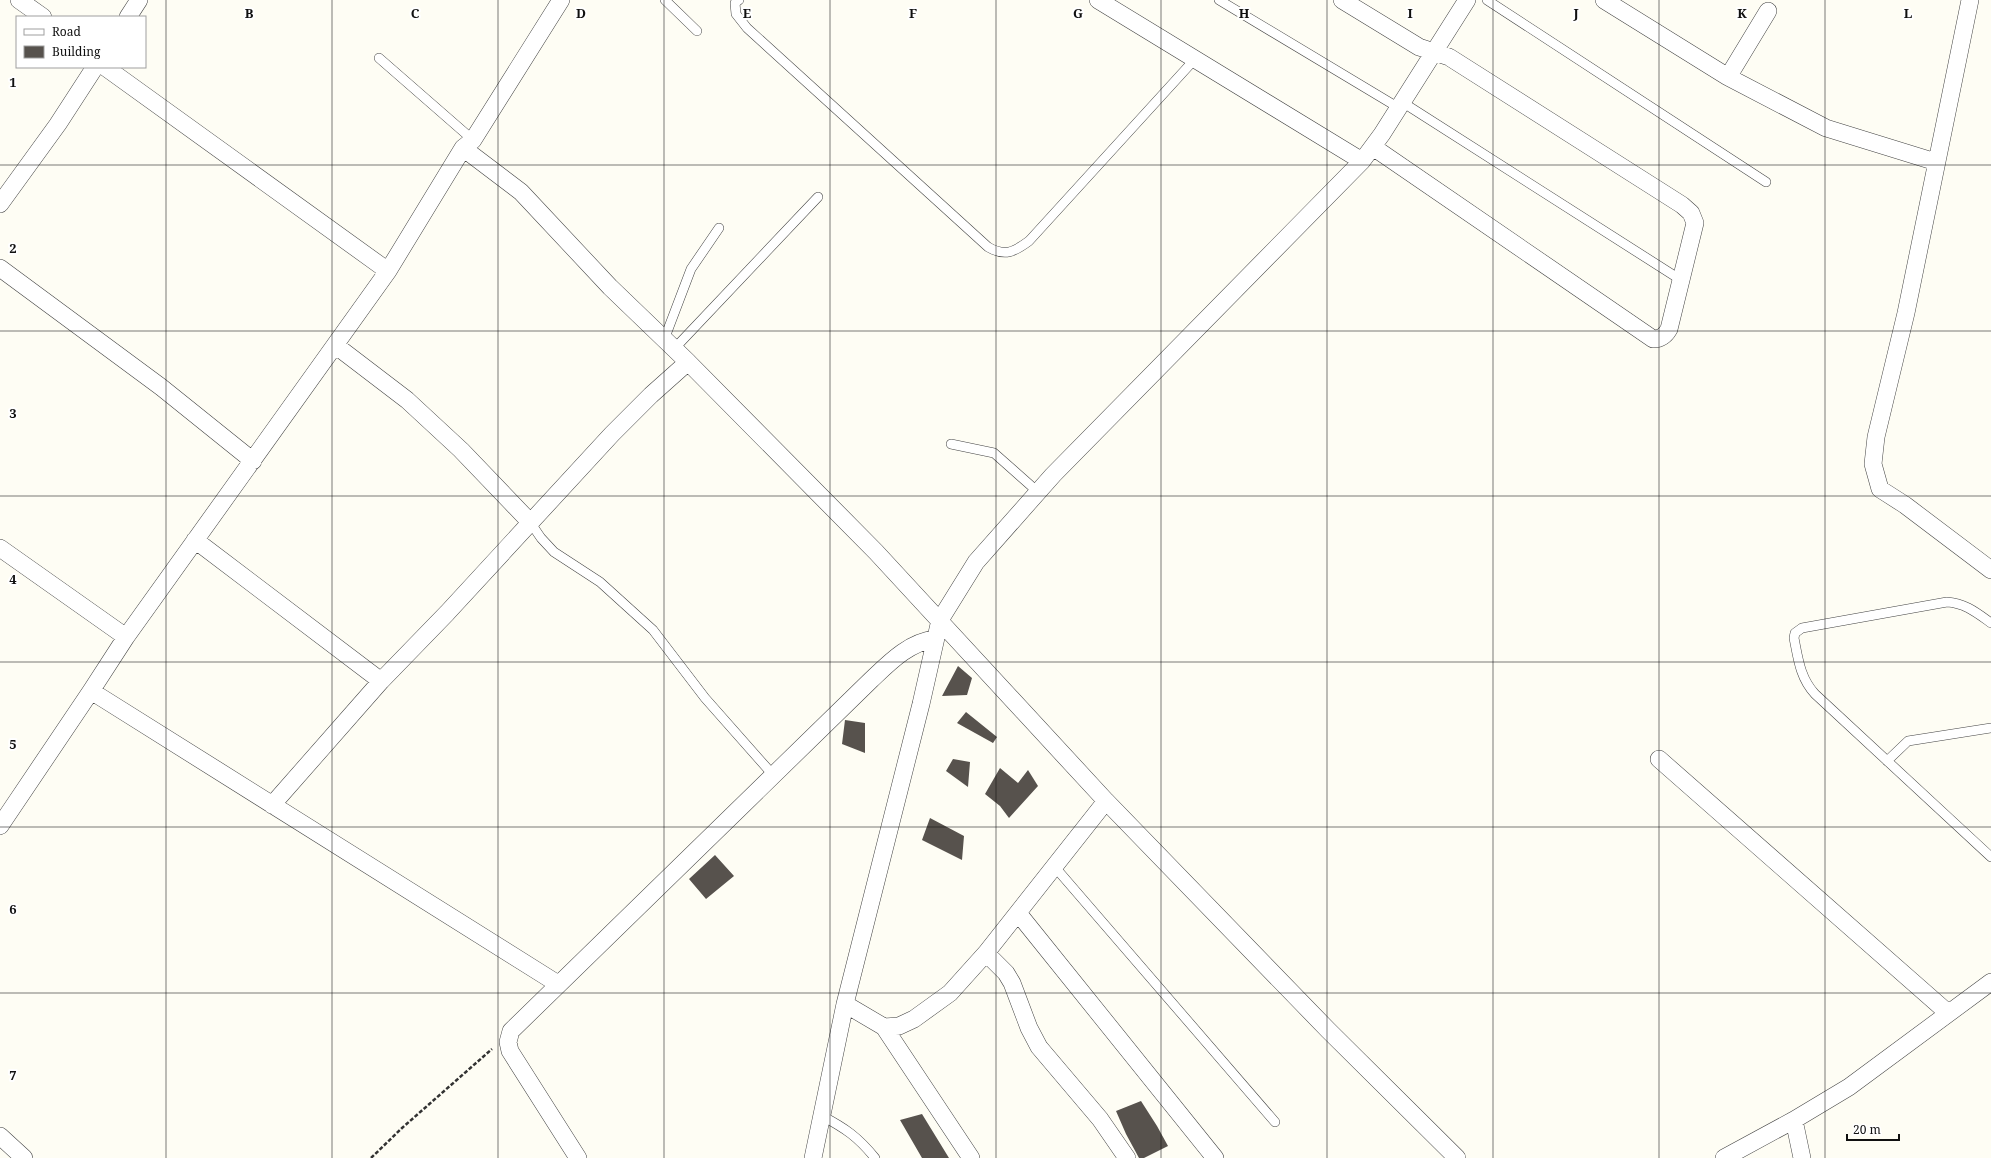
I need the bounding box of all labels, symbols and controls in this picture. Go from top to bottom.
text: B [245,4,254,22]
text: C [411,4,420,22]
text: D [576,4,586,22]
text: E [743,4,752,22]
text: F [909,4,917,22]
text: G [1073,4,1083,22]
text: H [1239,4,1250,22]
text: I [1407,4,1413,22]
text: J [1572,4,1579,22]
text: K [1737,4,1747,22]
text: L [1904,4,1913,22]
legend [16,16,146,68]
text: Road [52,23,82,40]
text: Building [52,43,101,60]
text: 1 [9,73,17,91]
text: 2 [9,239,17,257]
text: 3 [9,404,17,422]
text: 4 [9,570,17,588]
text: 5 [9,735,17,753]
text: 6 [9,900,17,918]
text: 7 [9,1066,17,1084]
scale bar [1847,1116,1899,1142]
text: 20 m [1853,1121,1881,1138]

